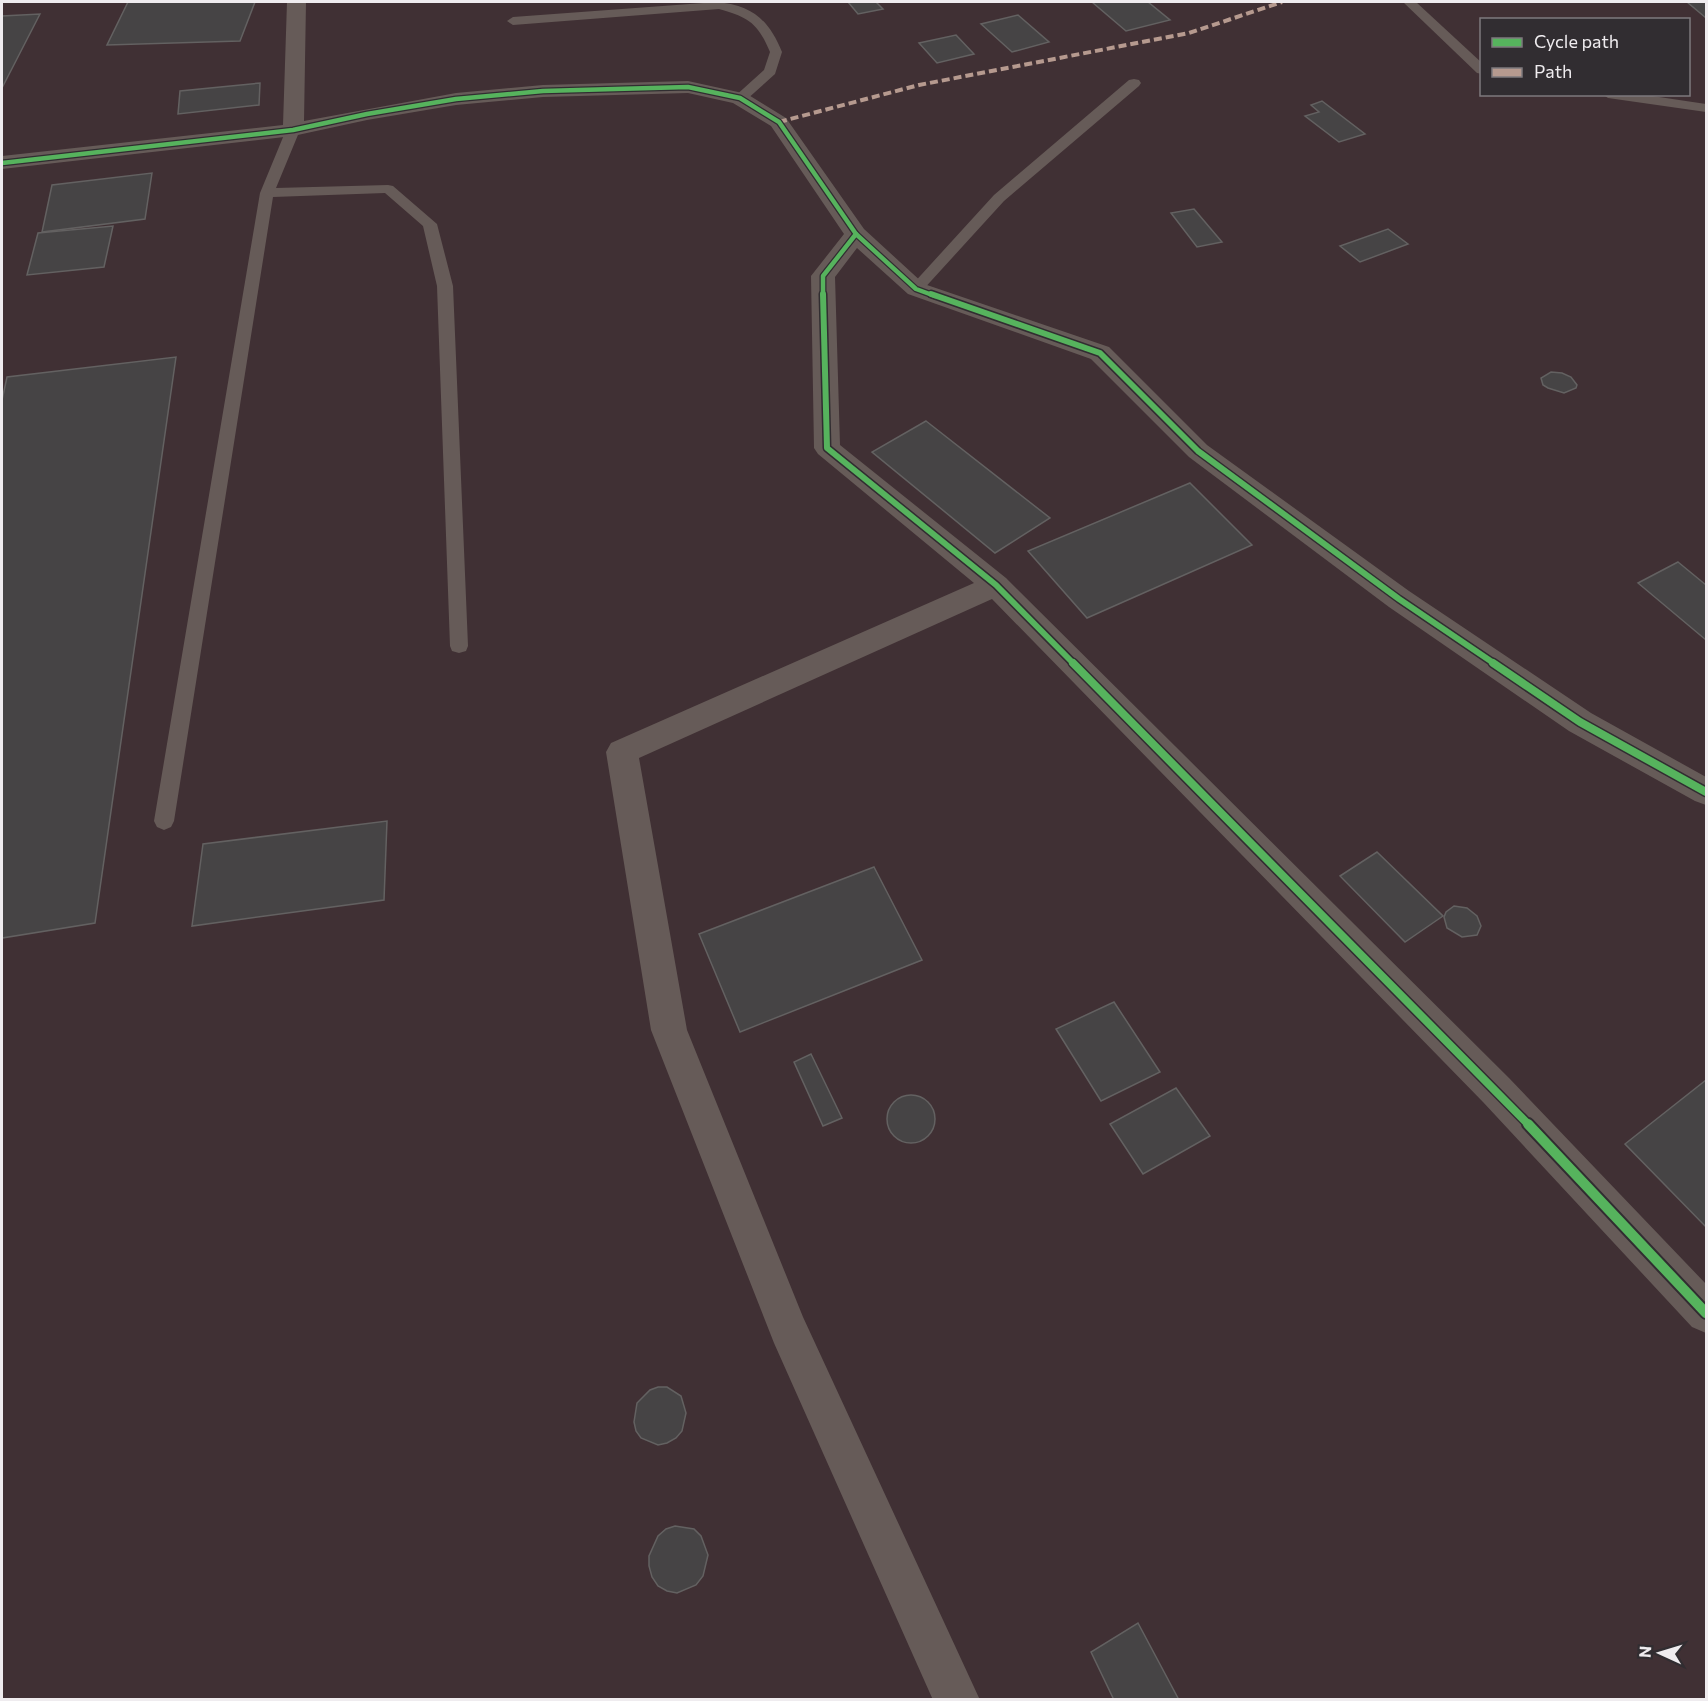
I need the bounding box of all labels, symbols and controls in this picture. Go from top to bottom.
legend [1480,18,1690,96]
text: Cycle path [1534,30,1619,52]
text: Path [1534,60,1572,82]
north arrow [1630,1623,1690,1683]
text: N [1635,1645,1654,1659]

